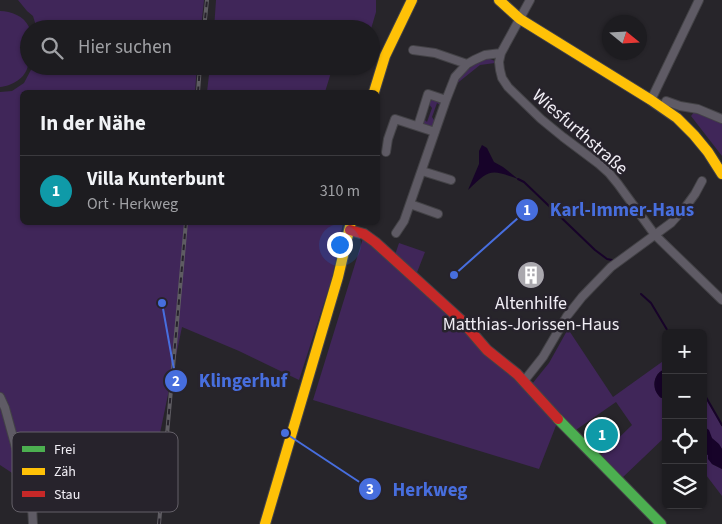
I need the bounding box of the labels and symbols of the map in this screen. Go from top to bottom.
north arrow [602,15,647,60]
street label: Wiesfurthstraße [527,83,633,181]
callout: Karl-Immer-Haus [515,193,704,227]
text: Karl-Immer-Haus [550,197,694,224]
text: 1 [523,200,531,221]
your location [327,232,353,258]
building icon: Altenhilfe Matthias-Jorissen-Haus [516,260,546,290]
place label: Altenhilfe Matthias-Jorissen-Haus [443,291,619,337]
callout: Klingerhuf [163,364,297,398]
text: Klingerhuf [199,368,289,395]
text: 2 [172,371,180,392]
pin: 1 [586,416,618,454]
legend [12,432,178,512]
text: Frei [54,440,76,460]
text: Zäh [54,462,76,482]
callout: Herkweg [358,472,478,506]
text: Herkweg [392,477,468,504]
text: 3 [366,479,374,500]
text: Stau [54,485,80,505]

